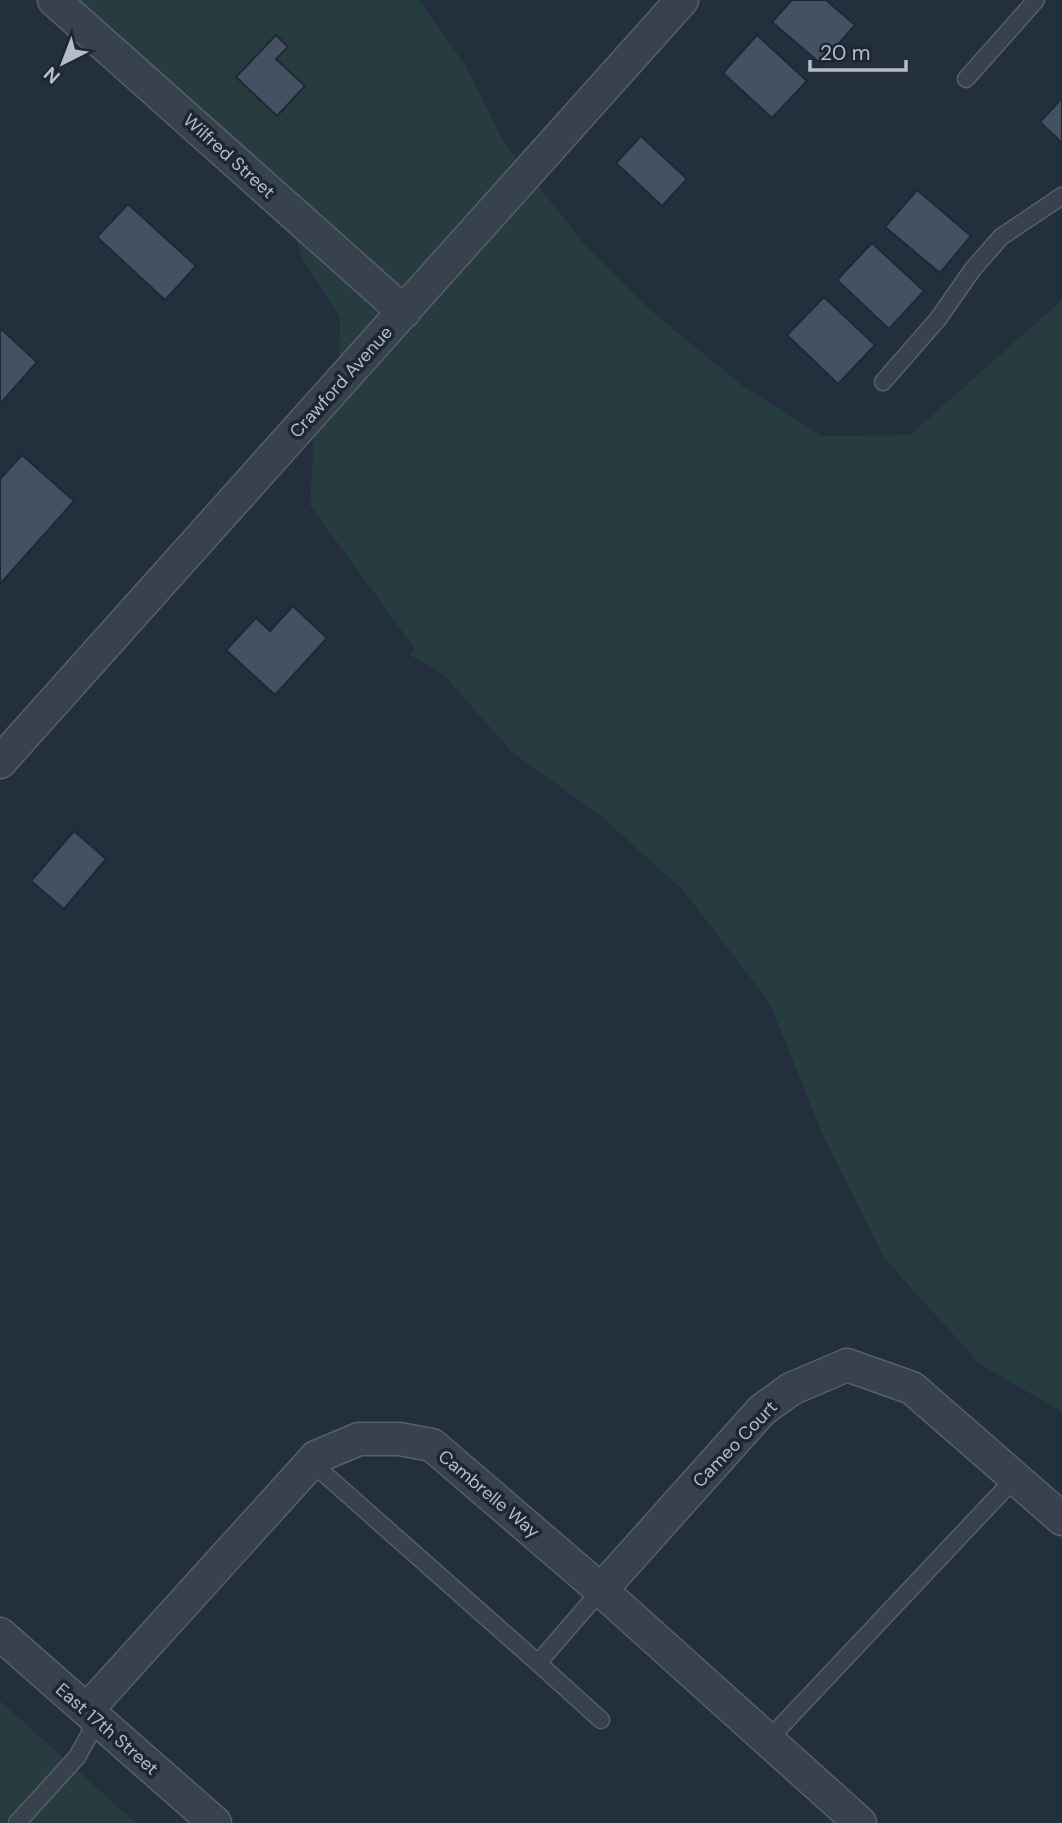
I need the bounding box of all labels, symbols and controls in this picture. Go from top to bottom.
north arrow [28,28,98,98]
scale bar [810,28,906,72]
text: 20 m [820,39,871,67]
text: N [38,61,65,89]
street label: Wilfred Street [178,108,280,204]
street label: Crawford Avenue [284,321,398,443]
street label: Cameo Court [687,1395,783,1493]
street label: Cambrelle Way [433,1444,545,1544]
street label: East 17th Street [50,1678,164,1780]

